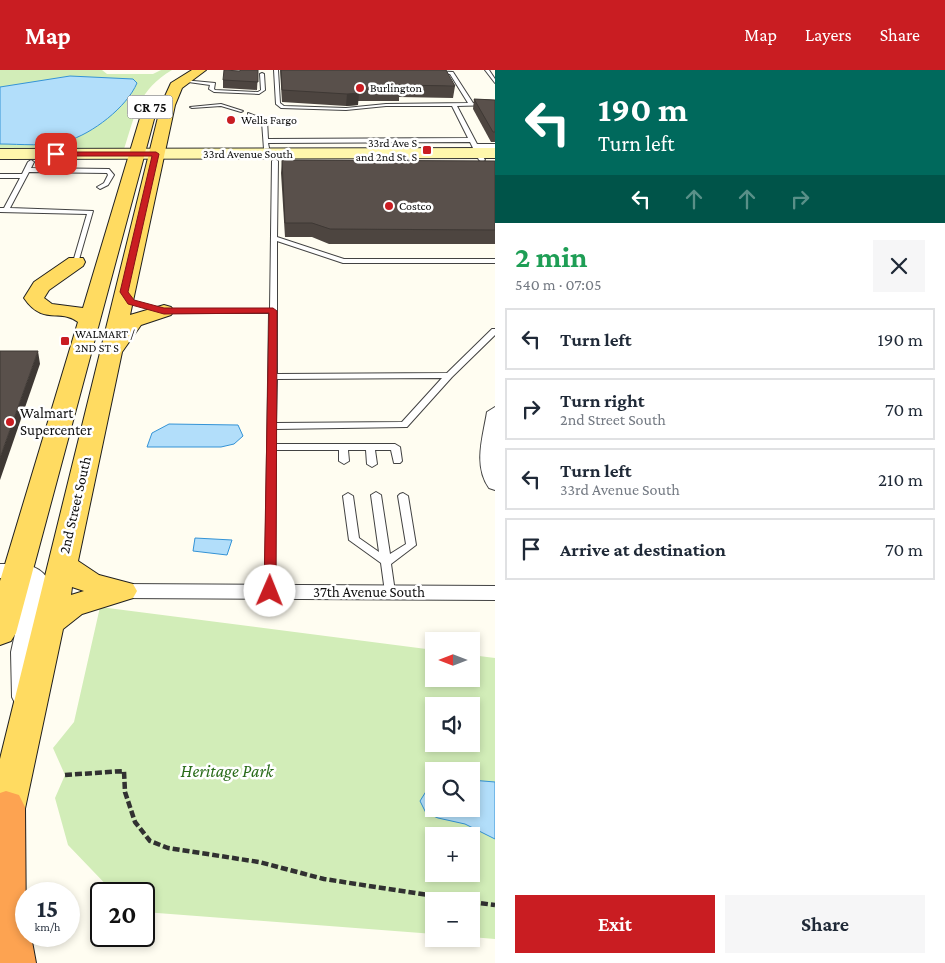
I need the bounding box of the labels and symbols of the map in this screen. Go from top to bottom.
place label: Burlington [370,81,422,95]
marker: Burlington [354,82,366,94]
road number: CR 75 [128,96,172,118]
place label: Wells Fargo [241,113,297,127]
marker: Wells Fargo [225,114,237,126]
pin [35,133,77,175]
place label: 33rd Ave S and 2nd St. S [356,136,417,164]
marker: 33rd Ave S and 2nd St. S [421,144,433,156]
street label: 33rd Avenue South [203,147,293,161]
place label: Costco [399,199,431,213]
marker: Costco [383,200,395,212]
place label: WALMART / 2ND ST S [75,327,135,355]
marker: WALMART / 2ND ST S [59,335,71,347]
place label: Walmart Supercenter [20,405,93,439]
marker: Walmart Supercenter [4,416,16,428]
street label: 2nd Street South [56,455,94,555]
position arrow [243,564,295,616]
street label: 37th Avenue South [313,584,425,600]
north arrow [425,632,480,688]
park label: Heritage Park [181,761,275,781]
speed limit sign: 20 [90,882,155,947]

